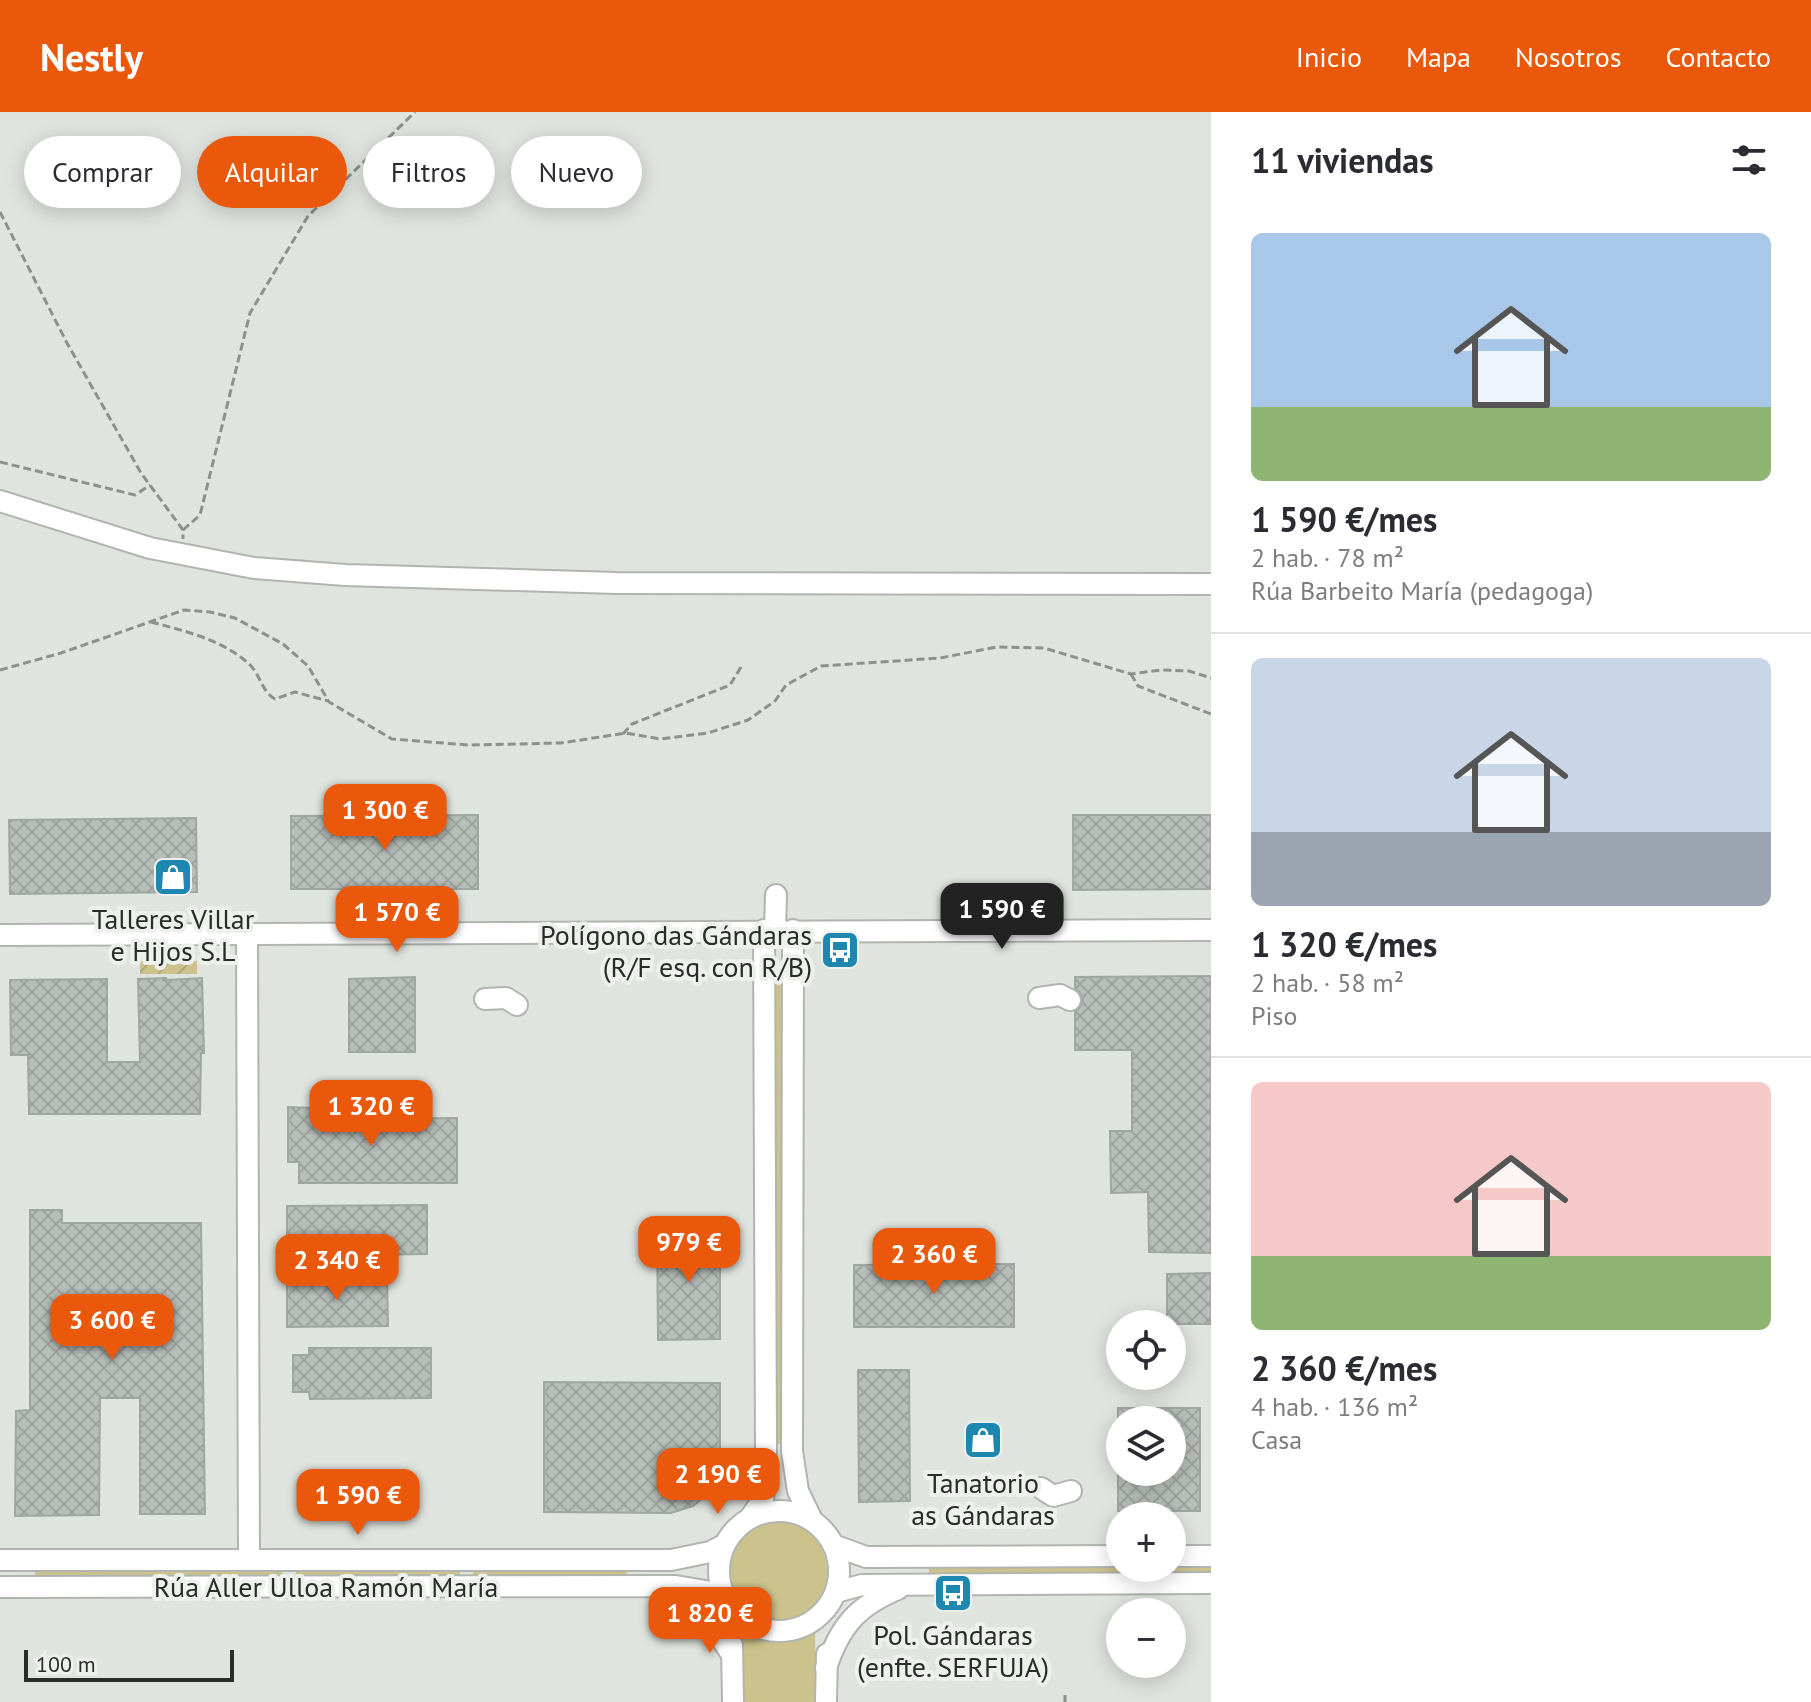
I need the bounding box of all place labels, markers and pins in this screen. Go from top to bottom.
pin: 1 300 € [311,784,459,852]
shop icon: Talleres Villar e Hijos S.L [152,856,194,898]
pin: 1 590 € [928,883,1076,951]
pin: 1 570 € [323,886,471,954]
place label: Talleres Villar e Hijos S.L [92,900,255,969]
place label: Polígono das Gándaras (R/F esq. con R/B) [540,916,812,985]
bus stop icon: Polígono das Gándaras (R/F esq. con R/B) [819,929,861,971]
pin: 1 320 € [297,1080,445,1148]
pin: 979 € [633,1216,745,1284]
pin: 2 360 € [860,1228,1008,1296]
pin: 2 340 € [263,1234,411,1302]
pin: 3 600 € [38,1294,186,1362]
shop icon: Tanatorio as Gándaras [962,1419,1004,1461]
pin: 2 190 € [644,1448,792,1516]
place label: Tanatorio as Gándaras [911,1464,1055,1533]
pin: 1 590 € [284,1469,432,1537]
bus stop icon: Pol. Gándaras (enfte. SERFUJA) [932,1572,974,1614]
pin: 1 820 € [636,1587,784,1655]
place label: Pol. Gándaras (enfte. SERFUJA) [857,1616,1049,1685]

